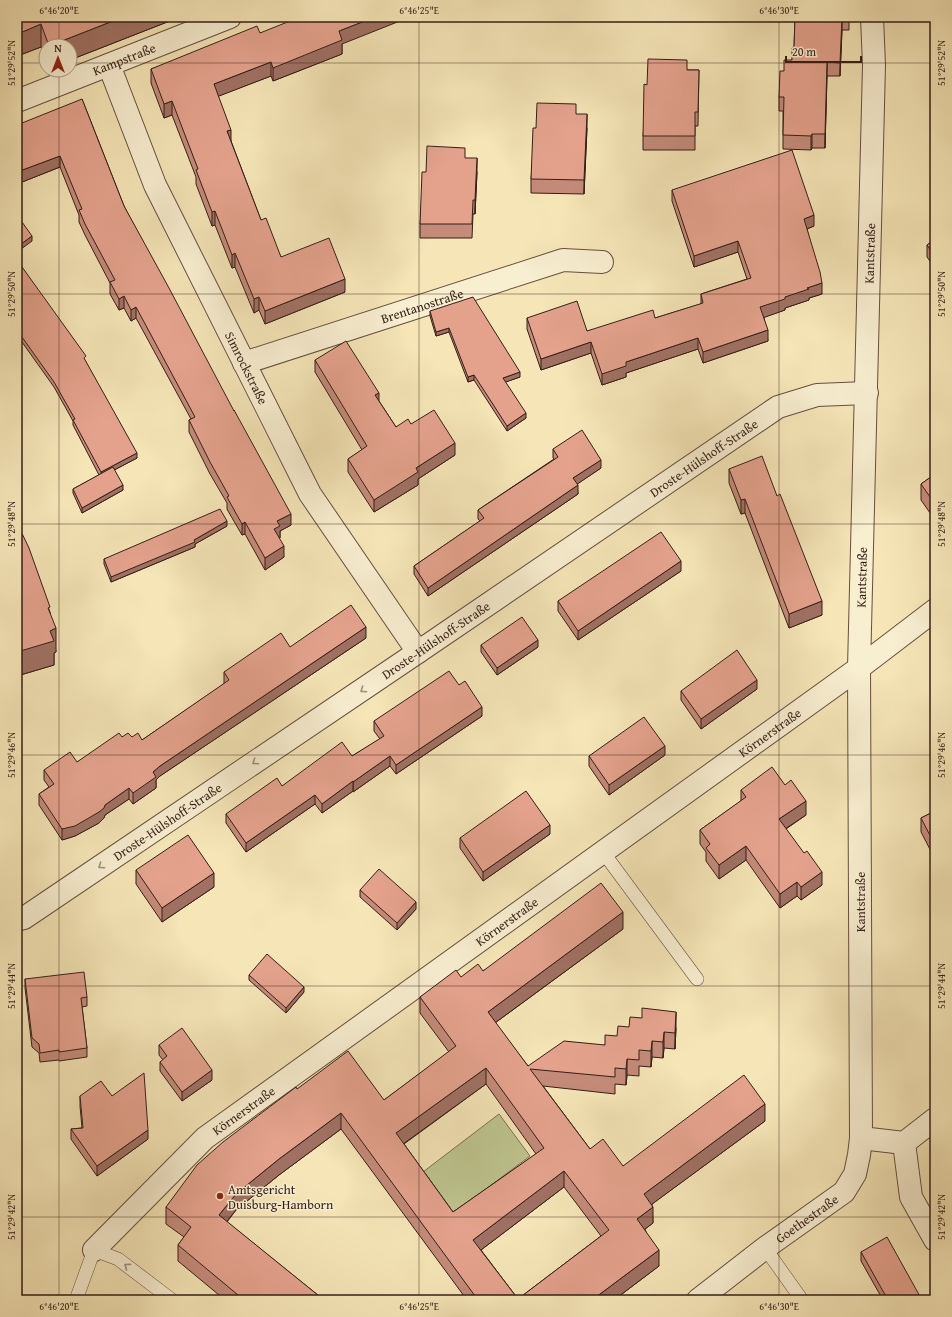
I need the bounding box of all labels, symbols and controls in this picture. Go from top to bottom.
text: 6°46'20"E [39,3,79,18]
text: 6°46'25"E [399,3,439,18]
text: 6°46'30"E [759,3,799,18]
north arrow [38,38,78,78]
street label: Kampstraße [90,38,159,80]
scale bar [786,38,861,64]
text: 51°29'52"N [4,40,19,86]
text: N [54,40,62,56]
text: 51°29'52"N [934,40,949,86]
text: 20 m [792,43,816,60]
street label: Kantstraße [860,223,880,284]
text: 51°29'50"N [4,271,19,317]
text: 51°29'50"N [934,271,949,317]
street label: Brentanostraße [378,284,466,328]
street label: Simrockstraße [220,328,273,408]
street label: Droste-Hülshoff-Straße [646,414,762,502]
text: 51°29'48"N [4,501,19,547]
text: 51°29'48"N [934,501,949,547]
street label: Kantstraße [852,547,872,608]
street label: Droste-Hülshoff-Straße [378,597,494,684]
one-way arrow [360,685,367,692]
street label: Körnerstraße [735,704,805,762]
text: 51°29'46"N [4,732,19,778]
text: 51°29'46"N [934,732,949,778]
one-way arrow [252,757,259,765]
street label: Droste-Hülshoff-Straße [109,778,226,865]
one-way arrow [98,862,105,869]
street label: Kantstraße [851,872,870,932]
street label: Körnerstraße [471,893,542,951]
text: 51°29'44"N [4,963,19,1009]
text: 51°29'44"N [934,963,949,1009]
street label: Körnerstraße [208,1082,279,1140]
place label: Amtsgericht Duisburg-Hamborn [228,1180,334,1214]
street label: Goethestraße [772,1190,842,1248]
marker: Amtsgericht Duisburg-Hamborn [215,1191,225,1201]
text: 51°29'42"N [4,1194,19,1240]
text: 51°29'42"N [934,1194,949,1240]
one-way arrow [124,1263,131,1270]
text: 6°46'20"E [39,1299,79,1314]
text: 6°46'25"E [399,1299,439,1314]
text: 6°46'30"E [759,1299,799,1314]

